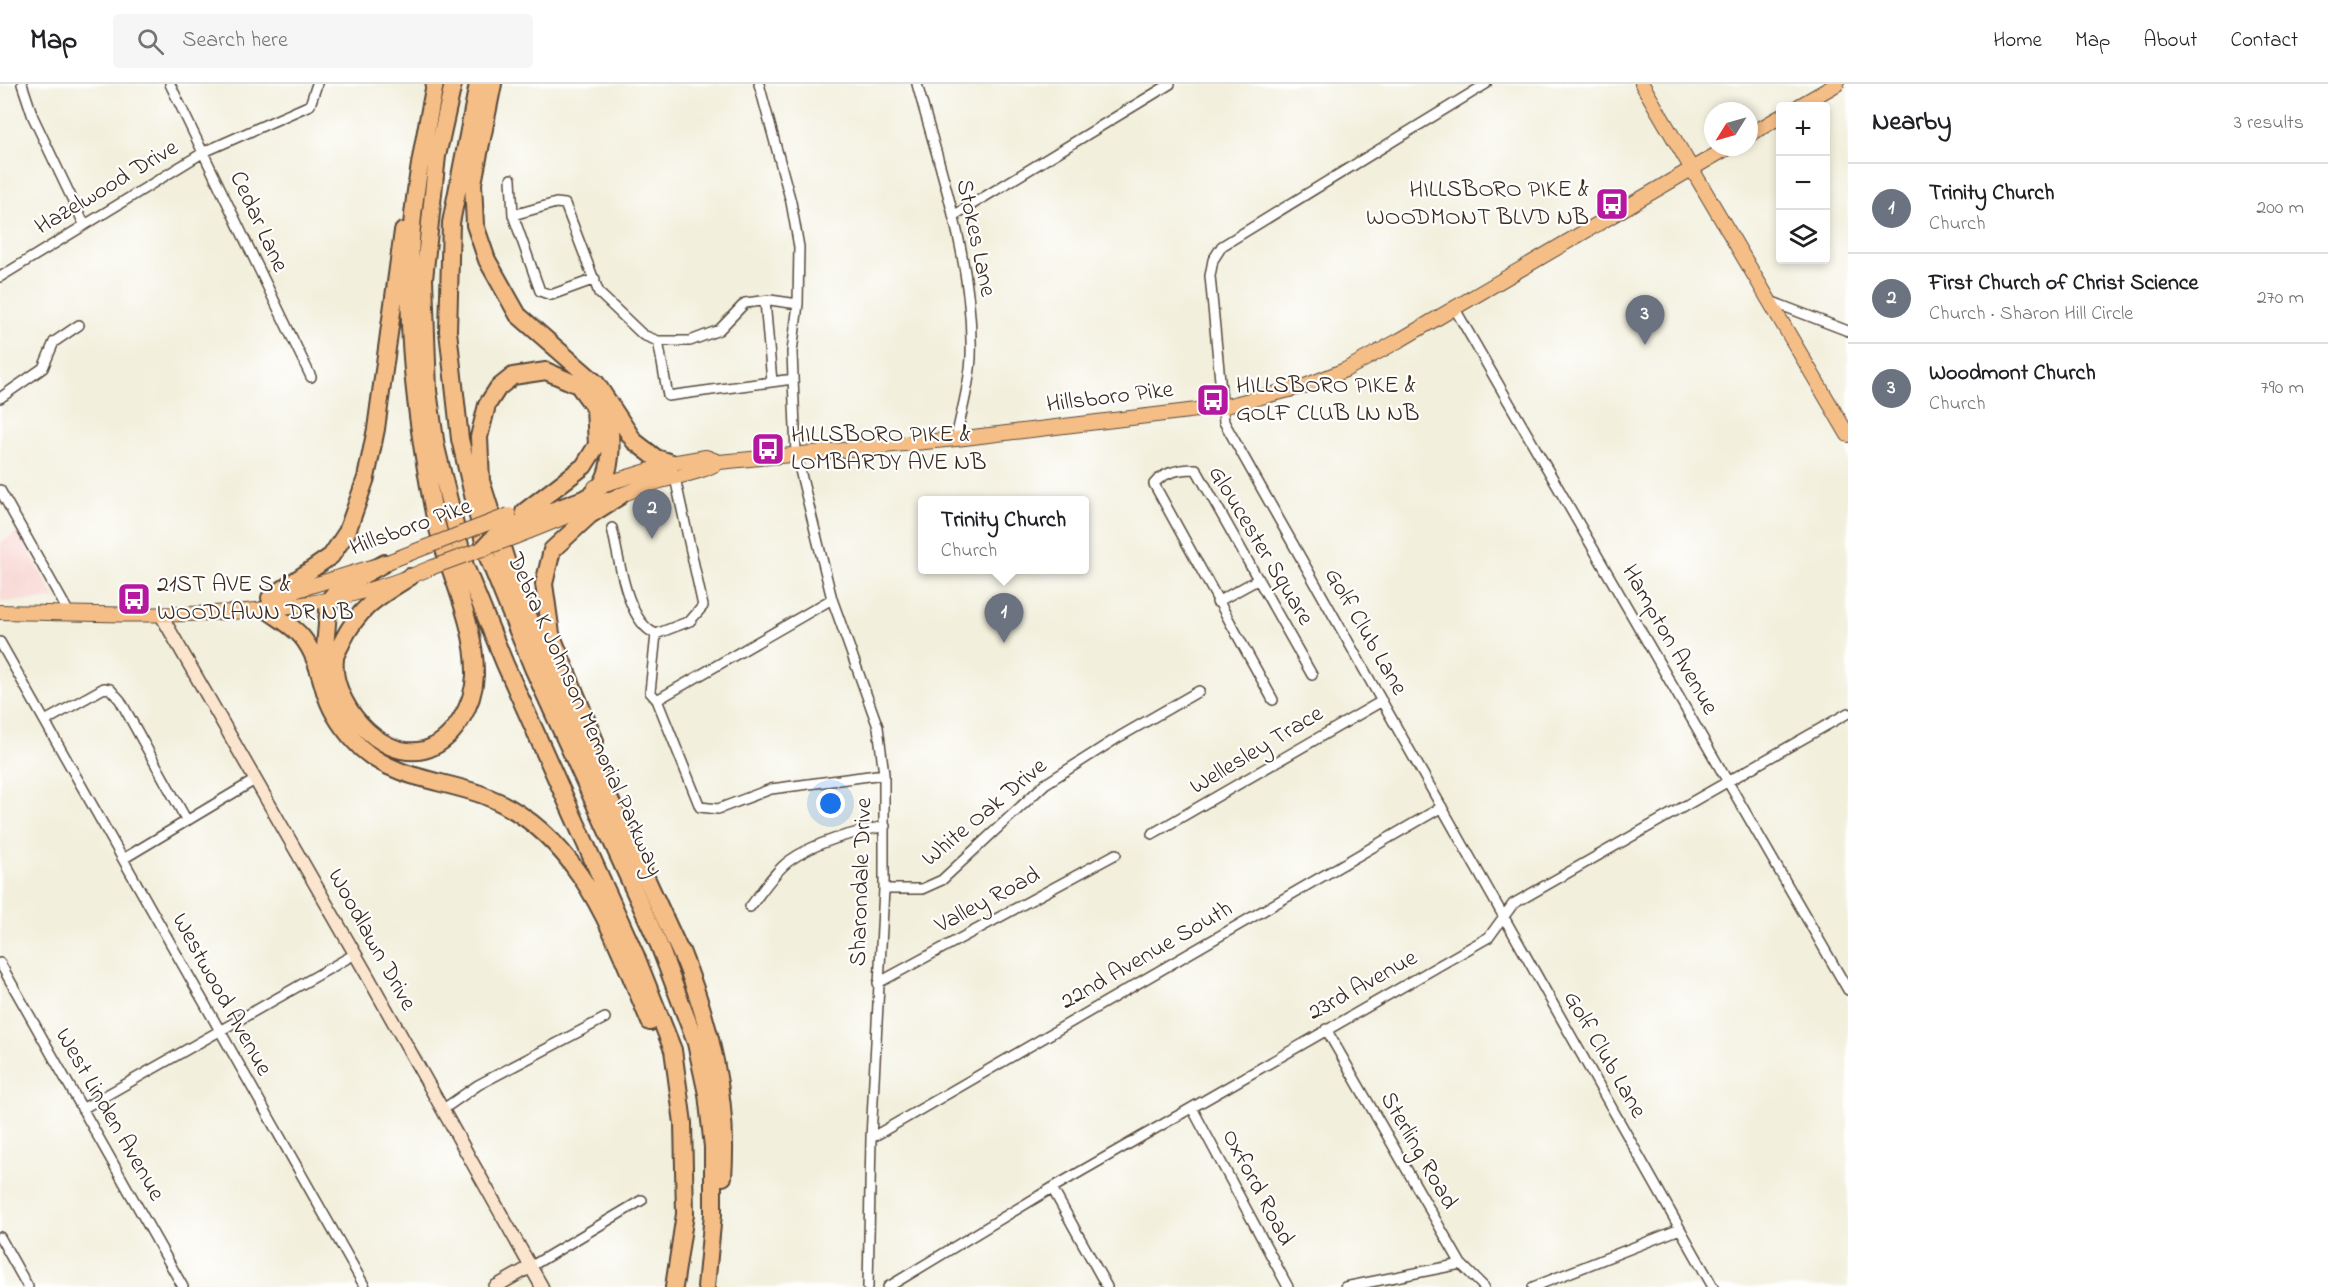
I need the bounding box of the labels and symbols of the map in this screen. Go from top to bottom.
north arrow [1704,102,1758,156]
street label: Hazelwood Drive [29,131,186,245]
street label: Cedar Lane [219,166,297,279]
place label: HILLSBORO PIKE & WOODMONT BLVD NB [1366,173,1589,236]
street label: Stokes Lane [945,176,1005,300]
bus stop icon: HILLSBORO PIKE & WOODMONT BLVD NB [1594,186,1630,222]
pin: 3 [1626,296,1664,345]
place label: HILLSBORO PIKE & GOLF CLUB LN NB [1236,369,1419,432]
street label: Hillsboro Pike [1045,373,1176,423]
bus stop icon: HILLSBORO PIKE & GOLF CLUB LN NB [1195,382,1231,418]
place label: HILLSBORO PIKE & LOMBARDY AVE NB [791,418,986,481]
bus stop icon: HILLSBORO PIKE & LOMBARDY AVE NB [750,431,786,467]
street label: Gloucester Square [1198,459,1322,633]
street label: Hillsboro Pike [345,490,477,566]
pin: 2 [632,490,672,539]
street label: Debra K Johnson Memorial Parkway [495,547,671,883]
street label: Hampton Avenue [1612,558,1726,722]
street label: Golf Club Lane [1314,562,1416,702]
place label: 21ST AVE S & WOODLAWN DR NB [157,568,354,631]
bus stop icon: 21ST AVE S & WOODLAWN DR NB [116,581,152,617]
pin: 1 [984,594,1024,643]
street label: Wellesley Trace [1184,697,1331,806]
street label: White Oak Drive [915,750,1056,876]
your location [816,789,845,818]
street label: Sharondale Drive [842,797,882,967]
street label: Valley Road [928,858,1048,945]
street label: Woodlawn Drive [317,863,425,1018]
street label: 22nd Avenue South [1054,892,1240,1020]
street label: Westwood Avenue [162,907,280,1083]
street label: 23rd Avenue [1302,941,1424,1031]
street label: Golf Club Lane [1553,985,1655,1125]
street label: West Linden Avenue [45,1022,173,1208]
street label: Sterling Road [1370,1086,1466,1217]
street label: Oxford Road [1212,1123,1303,1253]

